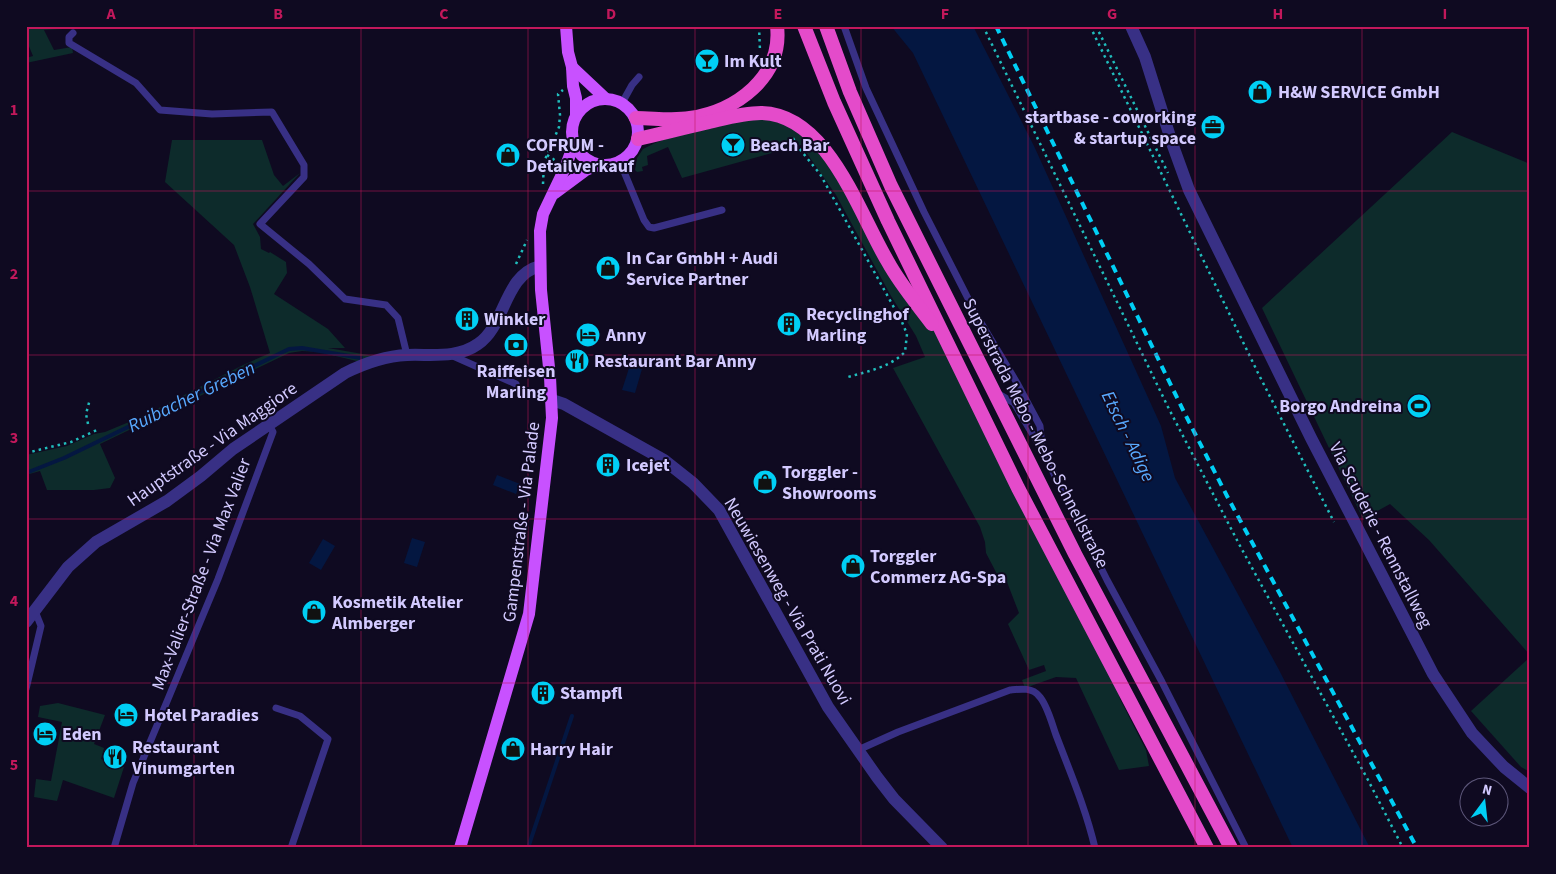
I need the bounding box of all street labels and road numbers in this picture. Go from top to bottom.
street label: Superstrada Mebo - Mebo-Schnellstraße [956,294,1115,573]
street label: Hauptstraße - Via Maggiore [122,376,302,513]
street label: Gampenstraße - Via Palade [497,420,546,624]
street label: Via Scuderie - Rennstallweg [1323,438,1438,633]
street label: Max-Valier-Straße - Via Max Valier [146,454,258,694]
street label: Neuwiesenweg - Via Prati Nuovi [718,493,857,710]

